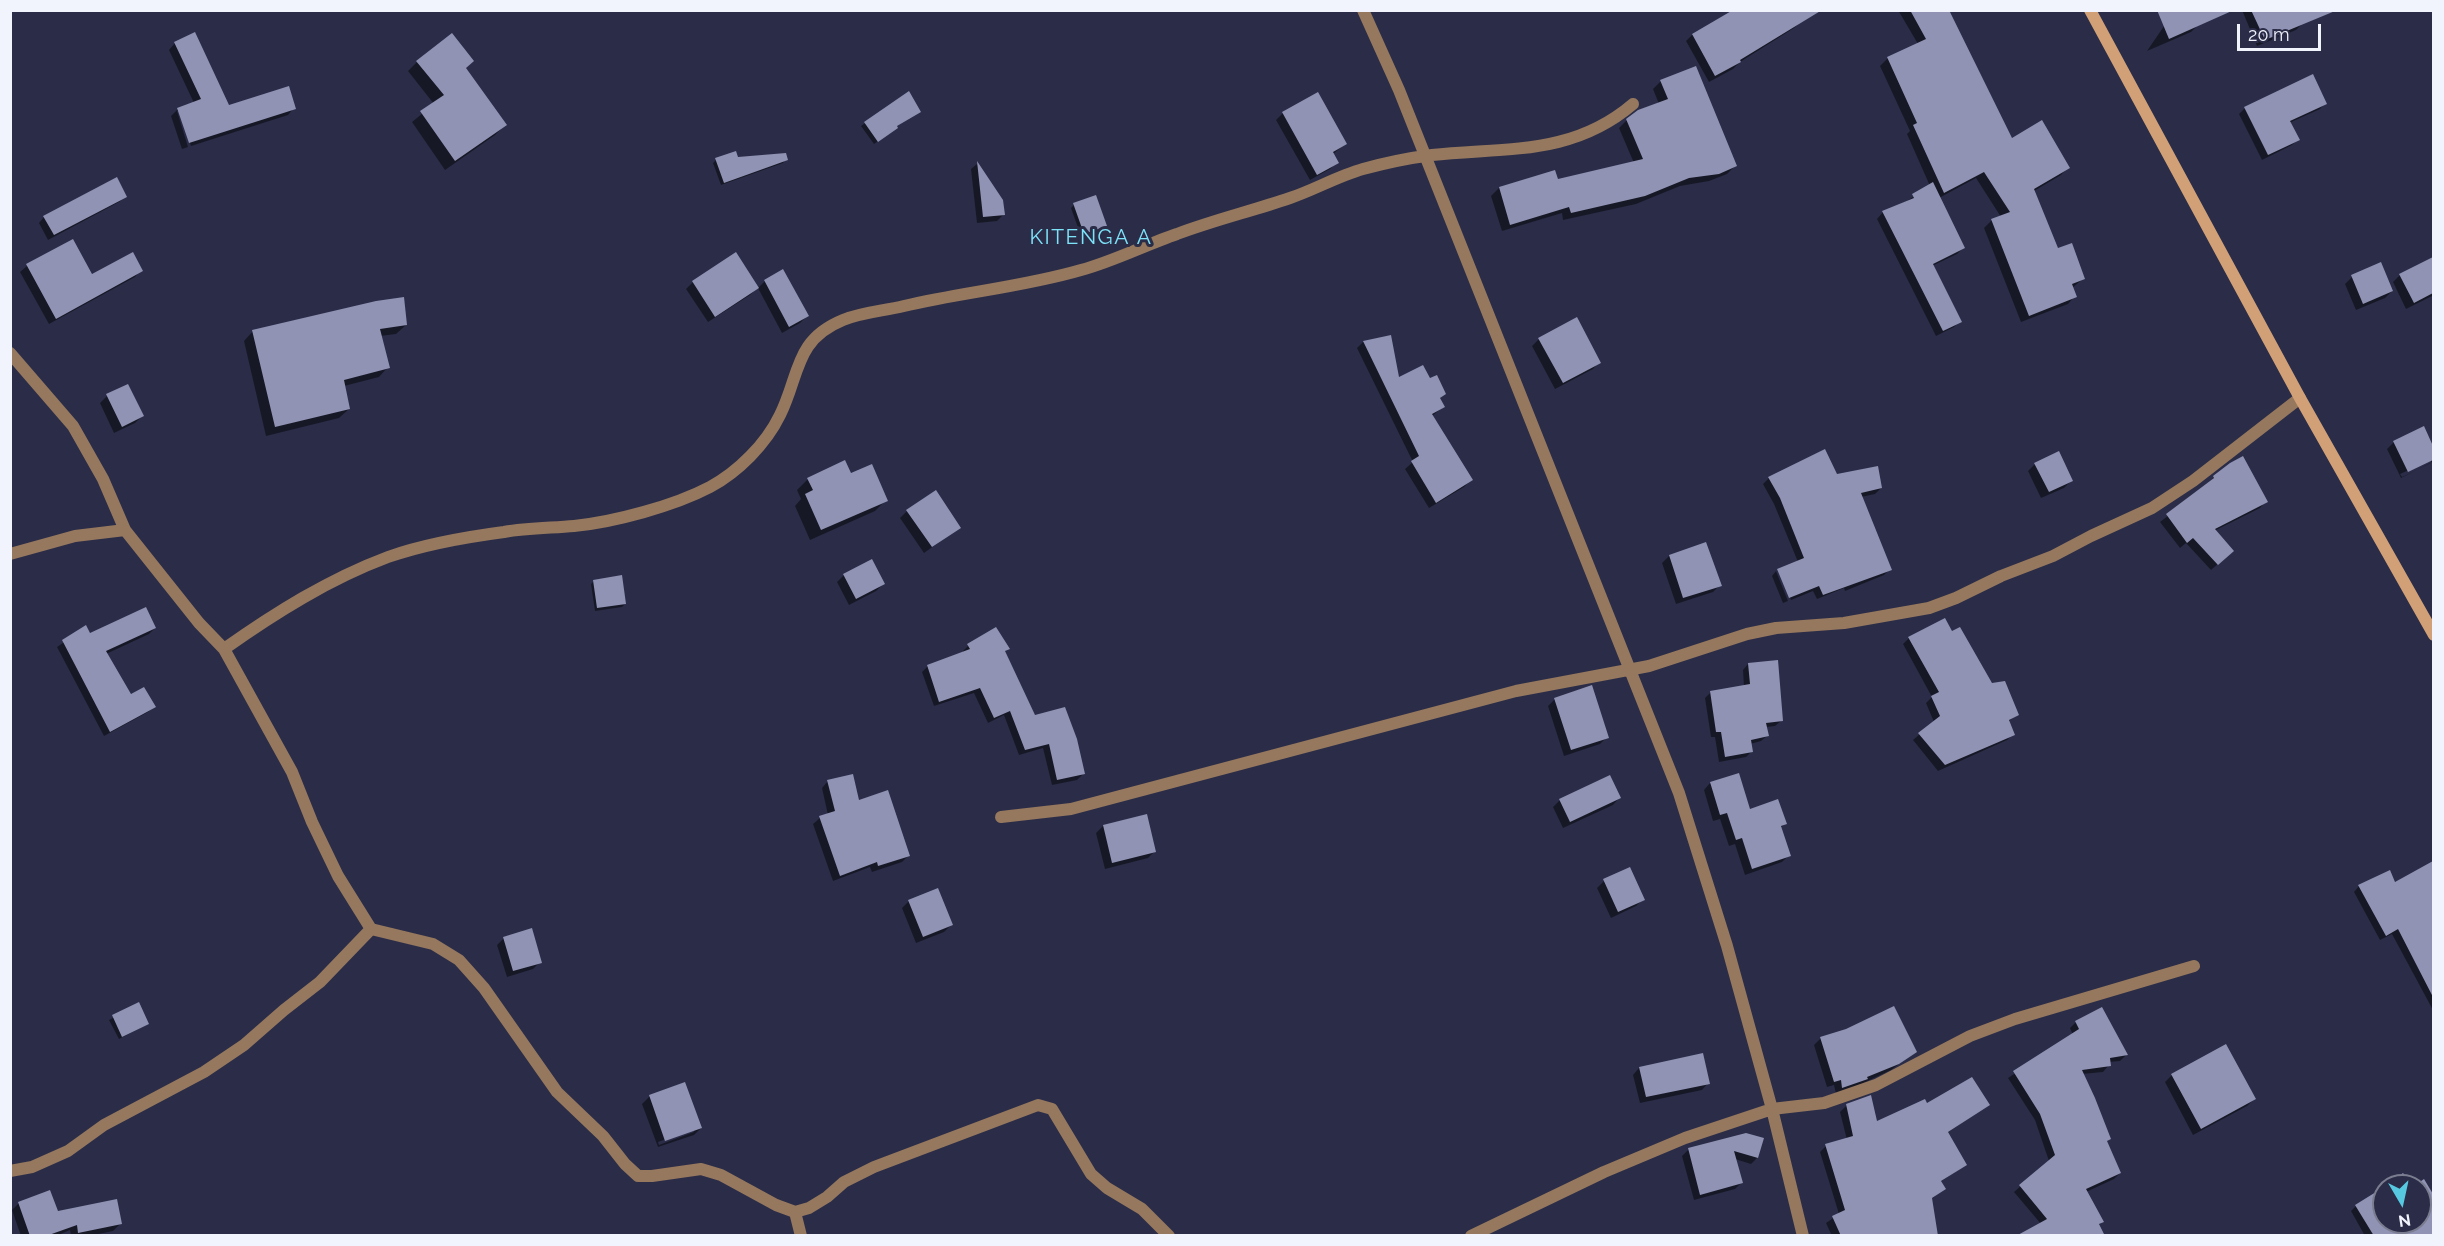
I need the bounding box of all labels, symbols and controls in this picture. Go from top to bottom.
scale bar [2240,12,2324,50]
text: 20 m [2248,24,2290,45]
district label: KITENGA A [1030,225,1152,251]
north arrow [2372,1174,2432,1234]
text: N [2397,1210,2412,1231]

